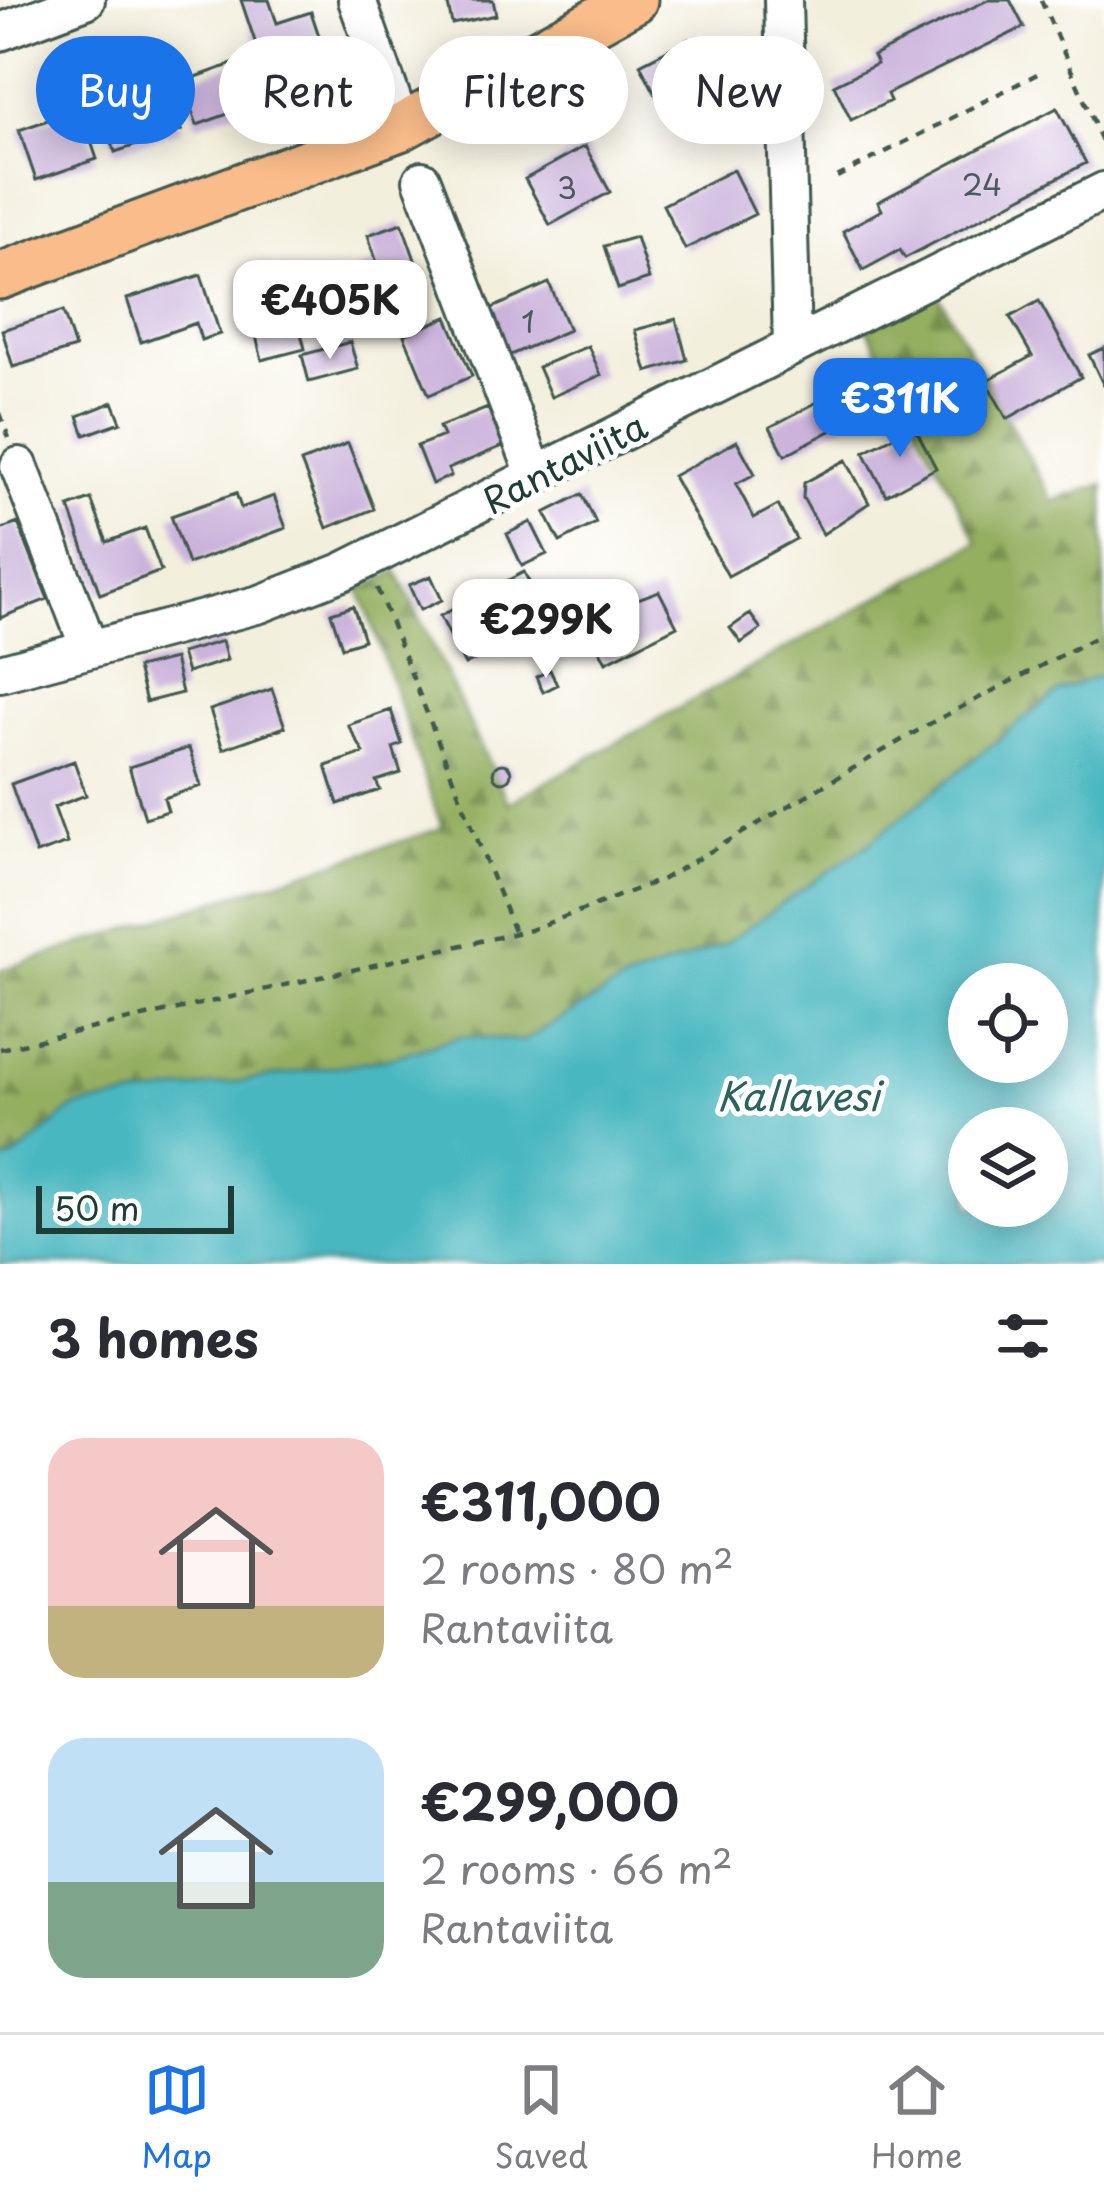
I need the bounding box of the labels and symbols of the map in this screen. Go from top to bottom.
house number: 24 [962,161,1002,206]
house number: 3 [557,164,577,209]
pin: €405K [246,260,414,362]
house number: 1 [521,298,535,343]
pin: €311K [816,358,984,460]
street label: Rantaviita [472,397,656,527]
pin: €299K [462,579,630,681]
water label: Kallavesi [717,1065,885,1124]
scale bar [36,1180,234,1233]

